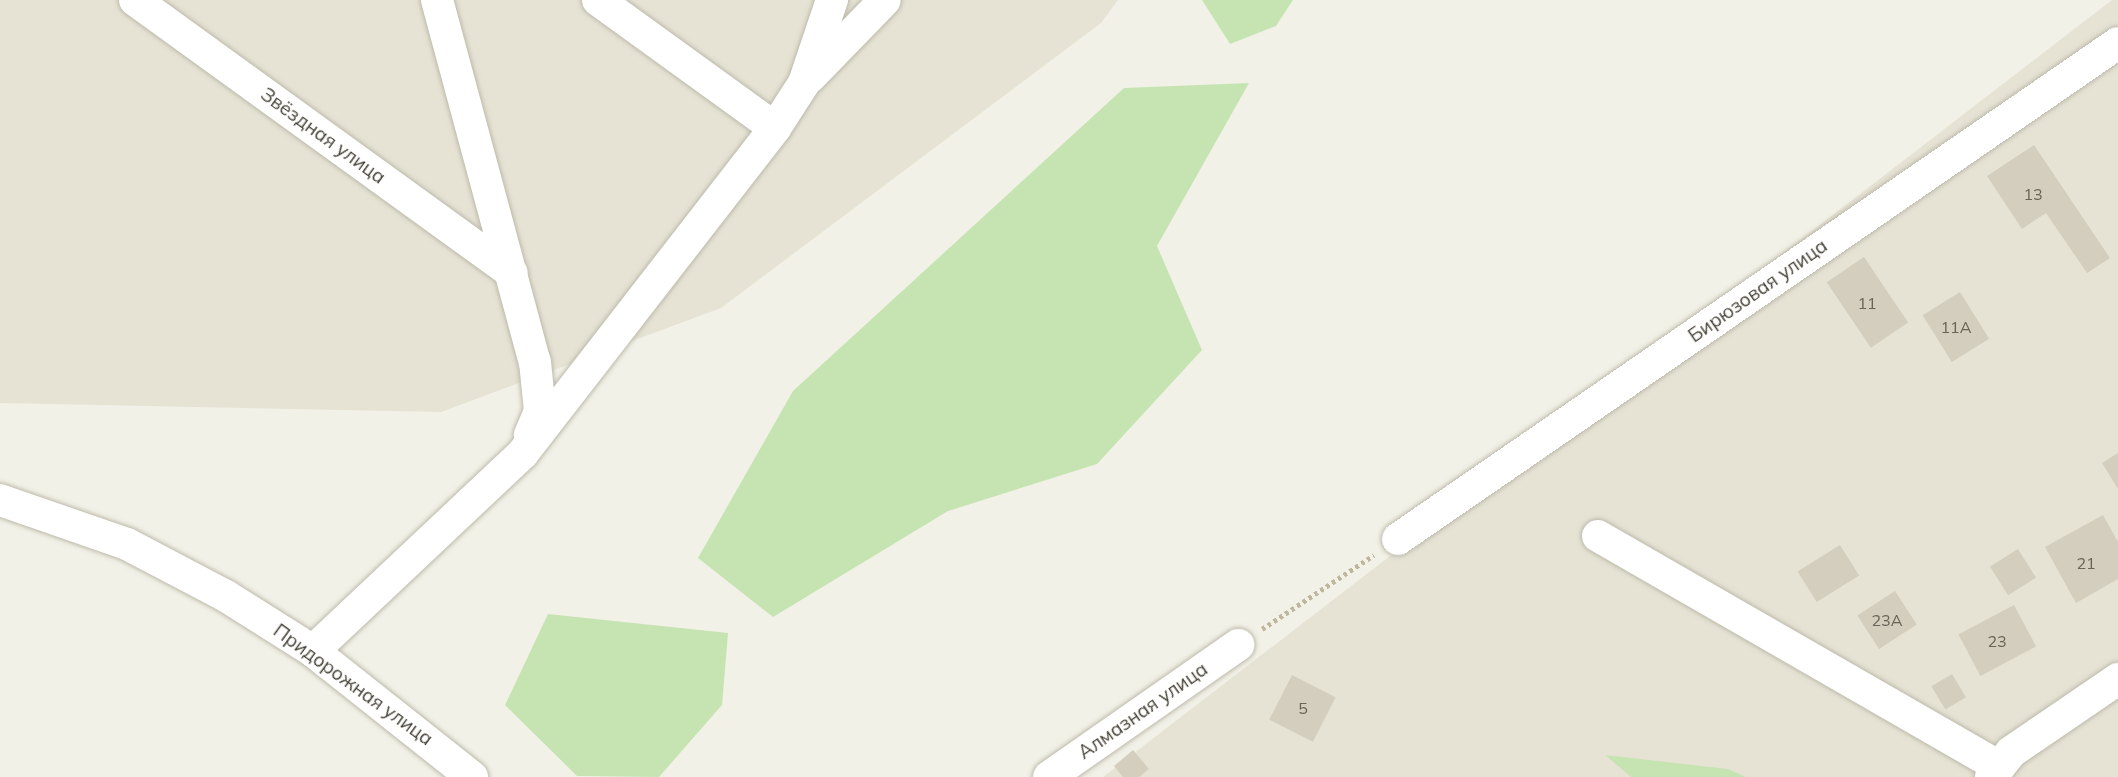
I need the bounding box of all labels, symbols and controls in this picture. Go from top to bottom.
street label: Звёздная улица [256,83,390,189]
house number: 13 [2023,184,2043,204]
street label: Бирюзовая улица [1684,235,1832,347]
house number: 11 [1857,293,1877,313]
house number: 11А [1941,317,1971,337]
house number: 21 [2076,553,2096,573]
house number: 23А [1872,610,1902,630]
street label: Придорожная улица [269,619,437,751]
house number: 23 [1987,631,2007,651]
street label: Алмазная улица [1074,658,1212,764]
house number: 5 [1298,698,1308,718]

